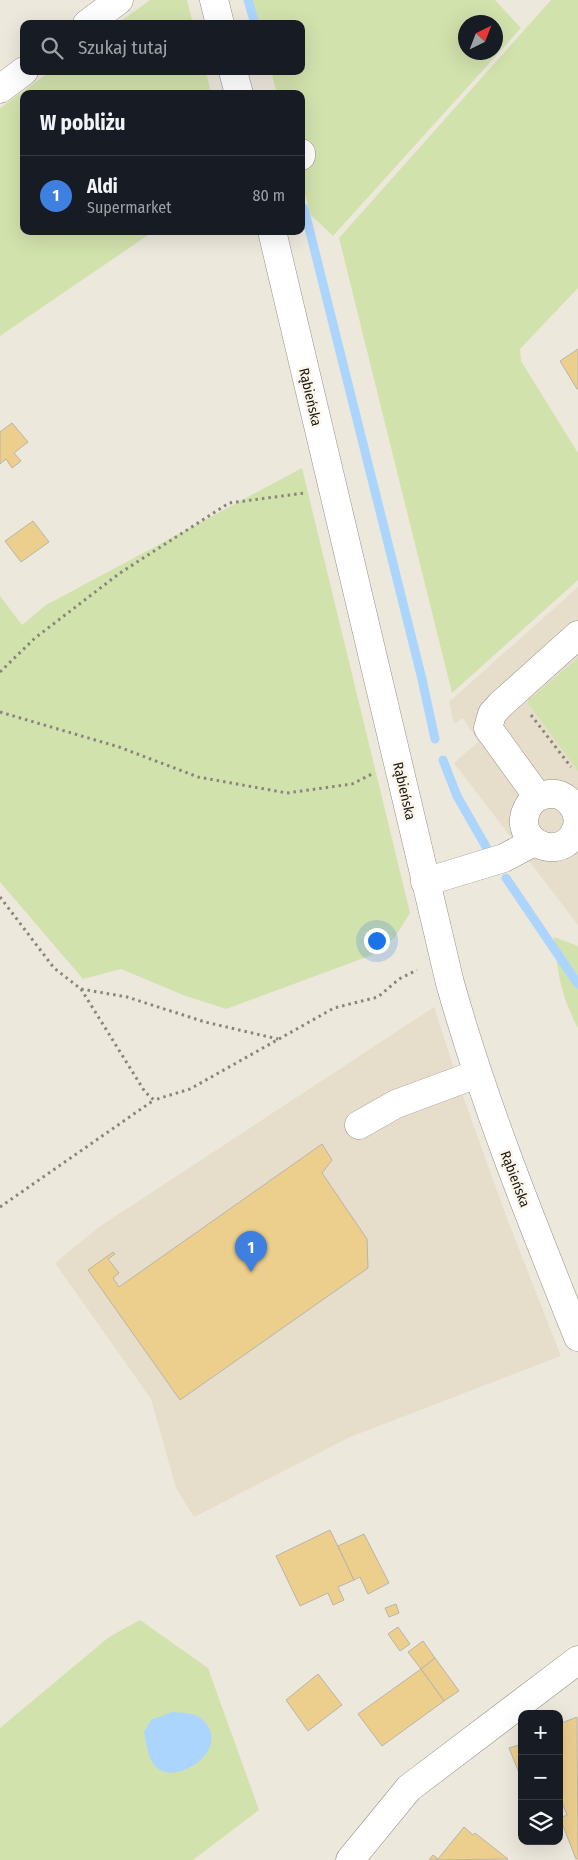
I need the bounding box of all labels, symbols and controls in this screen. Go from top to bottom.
north arrow [458,15,503,60]
search box [20,20,305,75]
icon: search [38,34,66,62]
text: Szukaj tutaj [78,36,168,59]
text: W pobliżu [40,110,125,136]
text: Aldi [87,175,118,198]
text: 1 [53,186,59,205]
text: 80 m [253,186,285,205]
text: Supermarket [87,198,171,217]
street label: Rąbieńska [295,366,325,428]
street label: Rąbieńska [389,760,419,822]
your location [364,928,390,954]
street label: Rąbieńska [497,1149,534,1210]
pin: 1 [235,1231,267,1272]
map controls [518,1710,563,1845]
button: + [518,1710,563,1755]
button: − [518,1755,563,1800]
button: layers [518,1800,563,1845]

